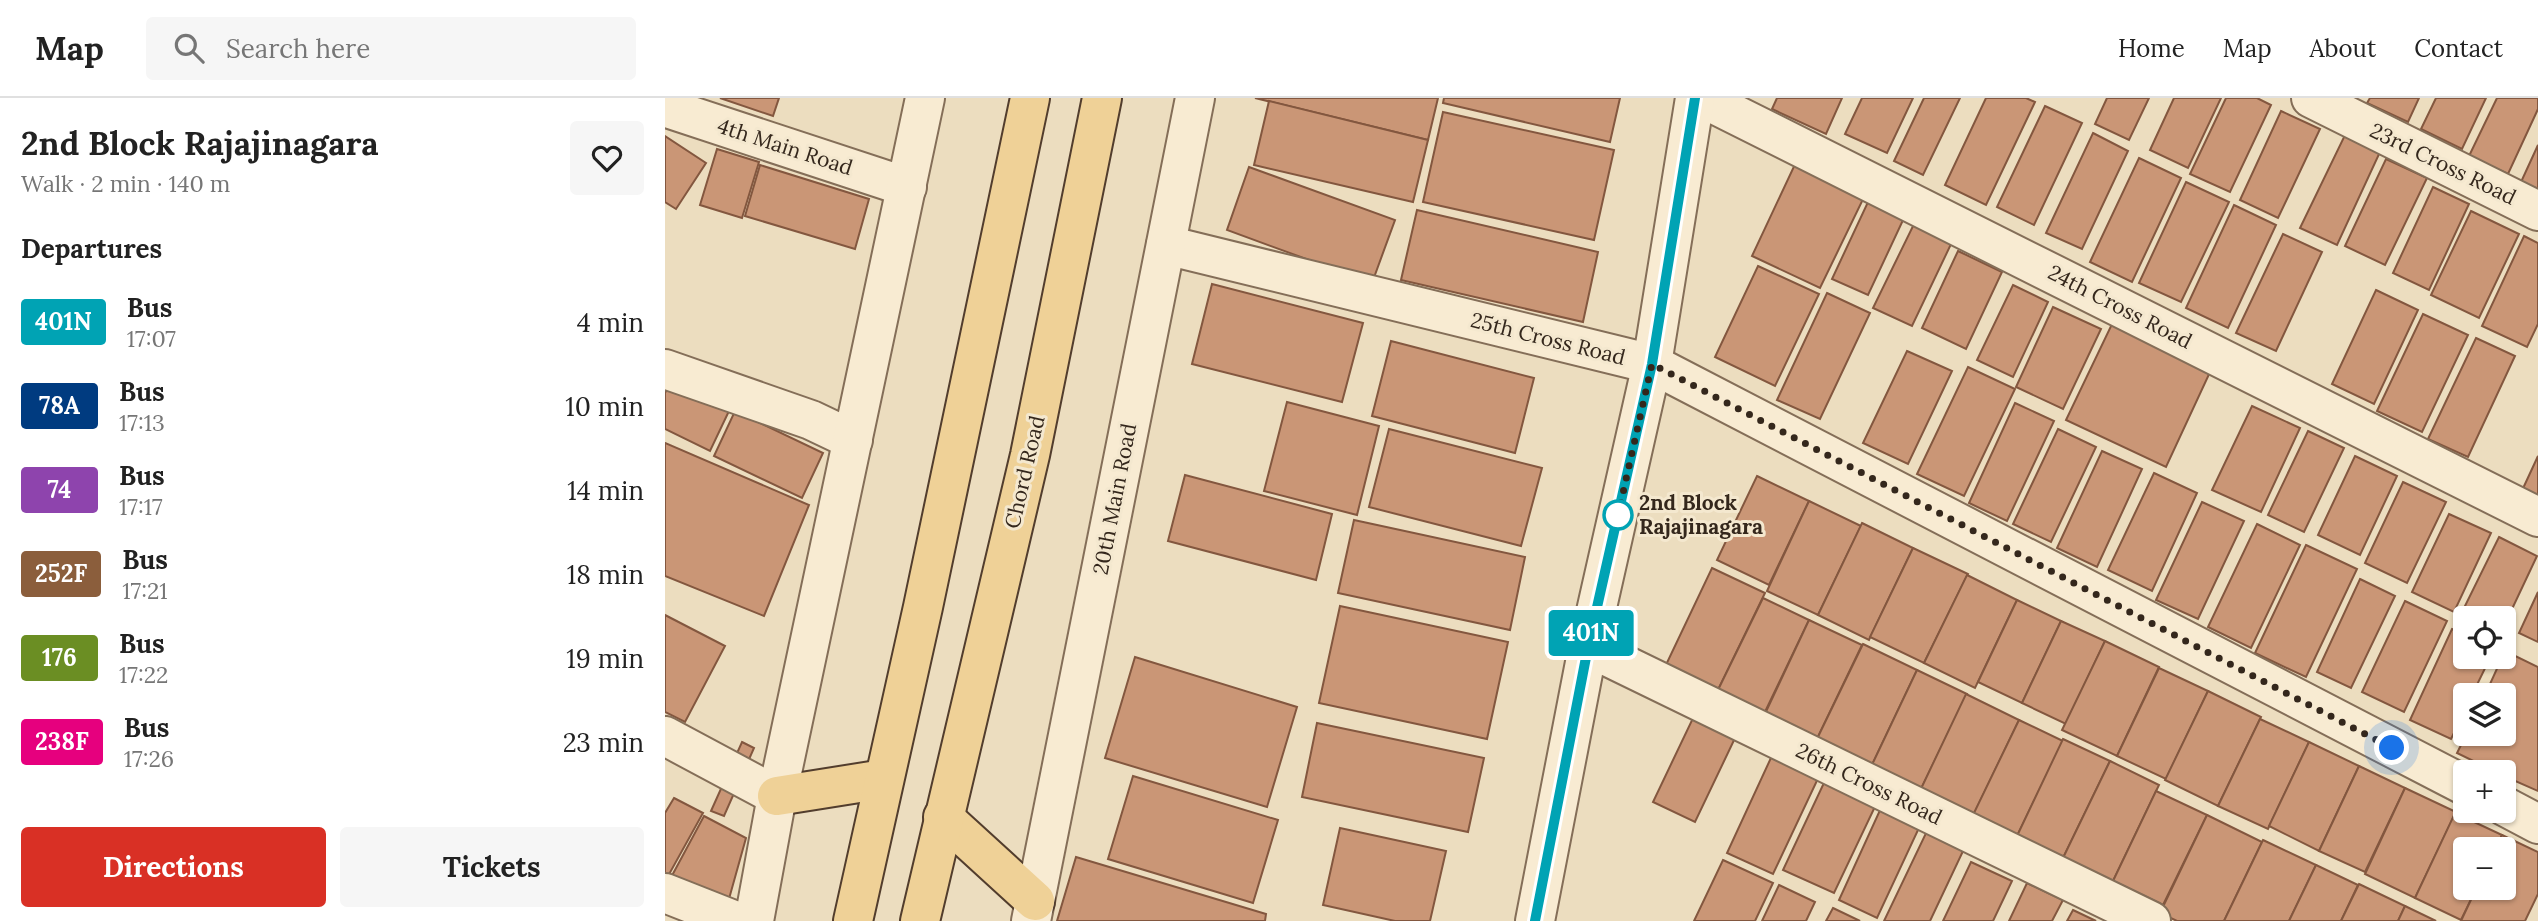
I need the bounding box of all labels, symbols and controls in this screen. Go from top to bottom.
search box [146,17,636,80]
text: Map [35,27,104,69]
icon: search [170,29,208,67]
text: Search here [226,32,370,65]
text: Home [2118,33,2185,64]
text: Map [2223,33,2272,64]
text: About [2310,33,2376,64]
text: Contact [2414,33,2503,64]
street label: 4th Main Road [714,112,856,181]
street label: 23rd Cross Road [2366,117,2521,211]
button: heart [570,121,644,195]
text: 2nd Block Rajajinagara [21,122,379,164]
text: Walk · 2 min · 140 m [21,169,230,198]
text: Departures [21,232,162,265]
street label: 24th Cross Road [2044,259,2197,354]
text: Bus [127,291,172,324]
text: 401N [35,306,92,337]
text: 4 min [577,306,644,339]
street label: 25th Cross Road [1468,306,1628,371]
text: 17:07 [127,324,176,353]
text: Bus [119,375,165,408]
text: 78A [39,390,80,421]
text: 10 min [565,390,644,423]
text: 17:13 [119,408,165,437]
street label: Chord Road [998,413,1051,531]
street label: 20th Main Road [1087,421,1142,577]
text: Bus [119,459,165,492]
text: 74 [48,474,71,505]
text: 14 min [567,474,644,507]
place label: 2nd Block Rajajinagara [1639,489,1763,540]
text: 17:17 [119,492,163,521]
marker: 2nd Block Rajajinagara [1603,500,1633,530]
text: Bus [122,543,168,576]
text: 252F [35,558,87,589]
text: 18 min [567,558,644,591]
text: 17:21 [122,576,168,605]
map controls [2453,606,2516,900]
button: locate [2453,606,2516,669]
line badge: 401N [1542,610,1640,656]
text: 401N [1563,617,1619,648]
text: Bus [119,627,165,660]
text: 176 [42,642,77,673]
text: 19 min [566,642,644,675]
text: 17:22 [119,660,168,689]
button: layers [2453,683,2516,746]
text: Bus [124,711,169,744]
text: 238F [35,726,89,757]
text: 23 min [563,726,644,759]
your location [2374,730,2409,765]
street label: 26th Cross Road [1792,737,1947,831]
text: 17:26 [124,744,174,773]
button: + [2453,760,2516,823]
button: Directions [21,827,326,907]
button: Tickets [340,827,644,907]
button: − [2453,837,2516,900]

